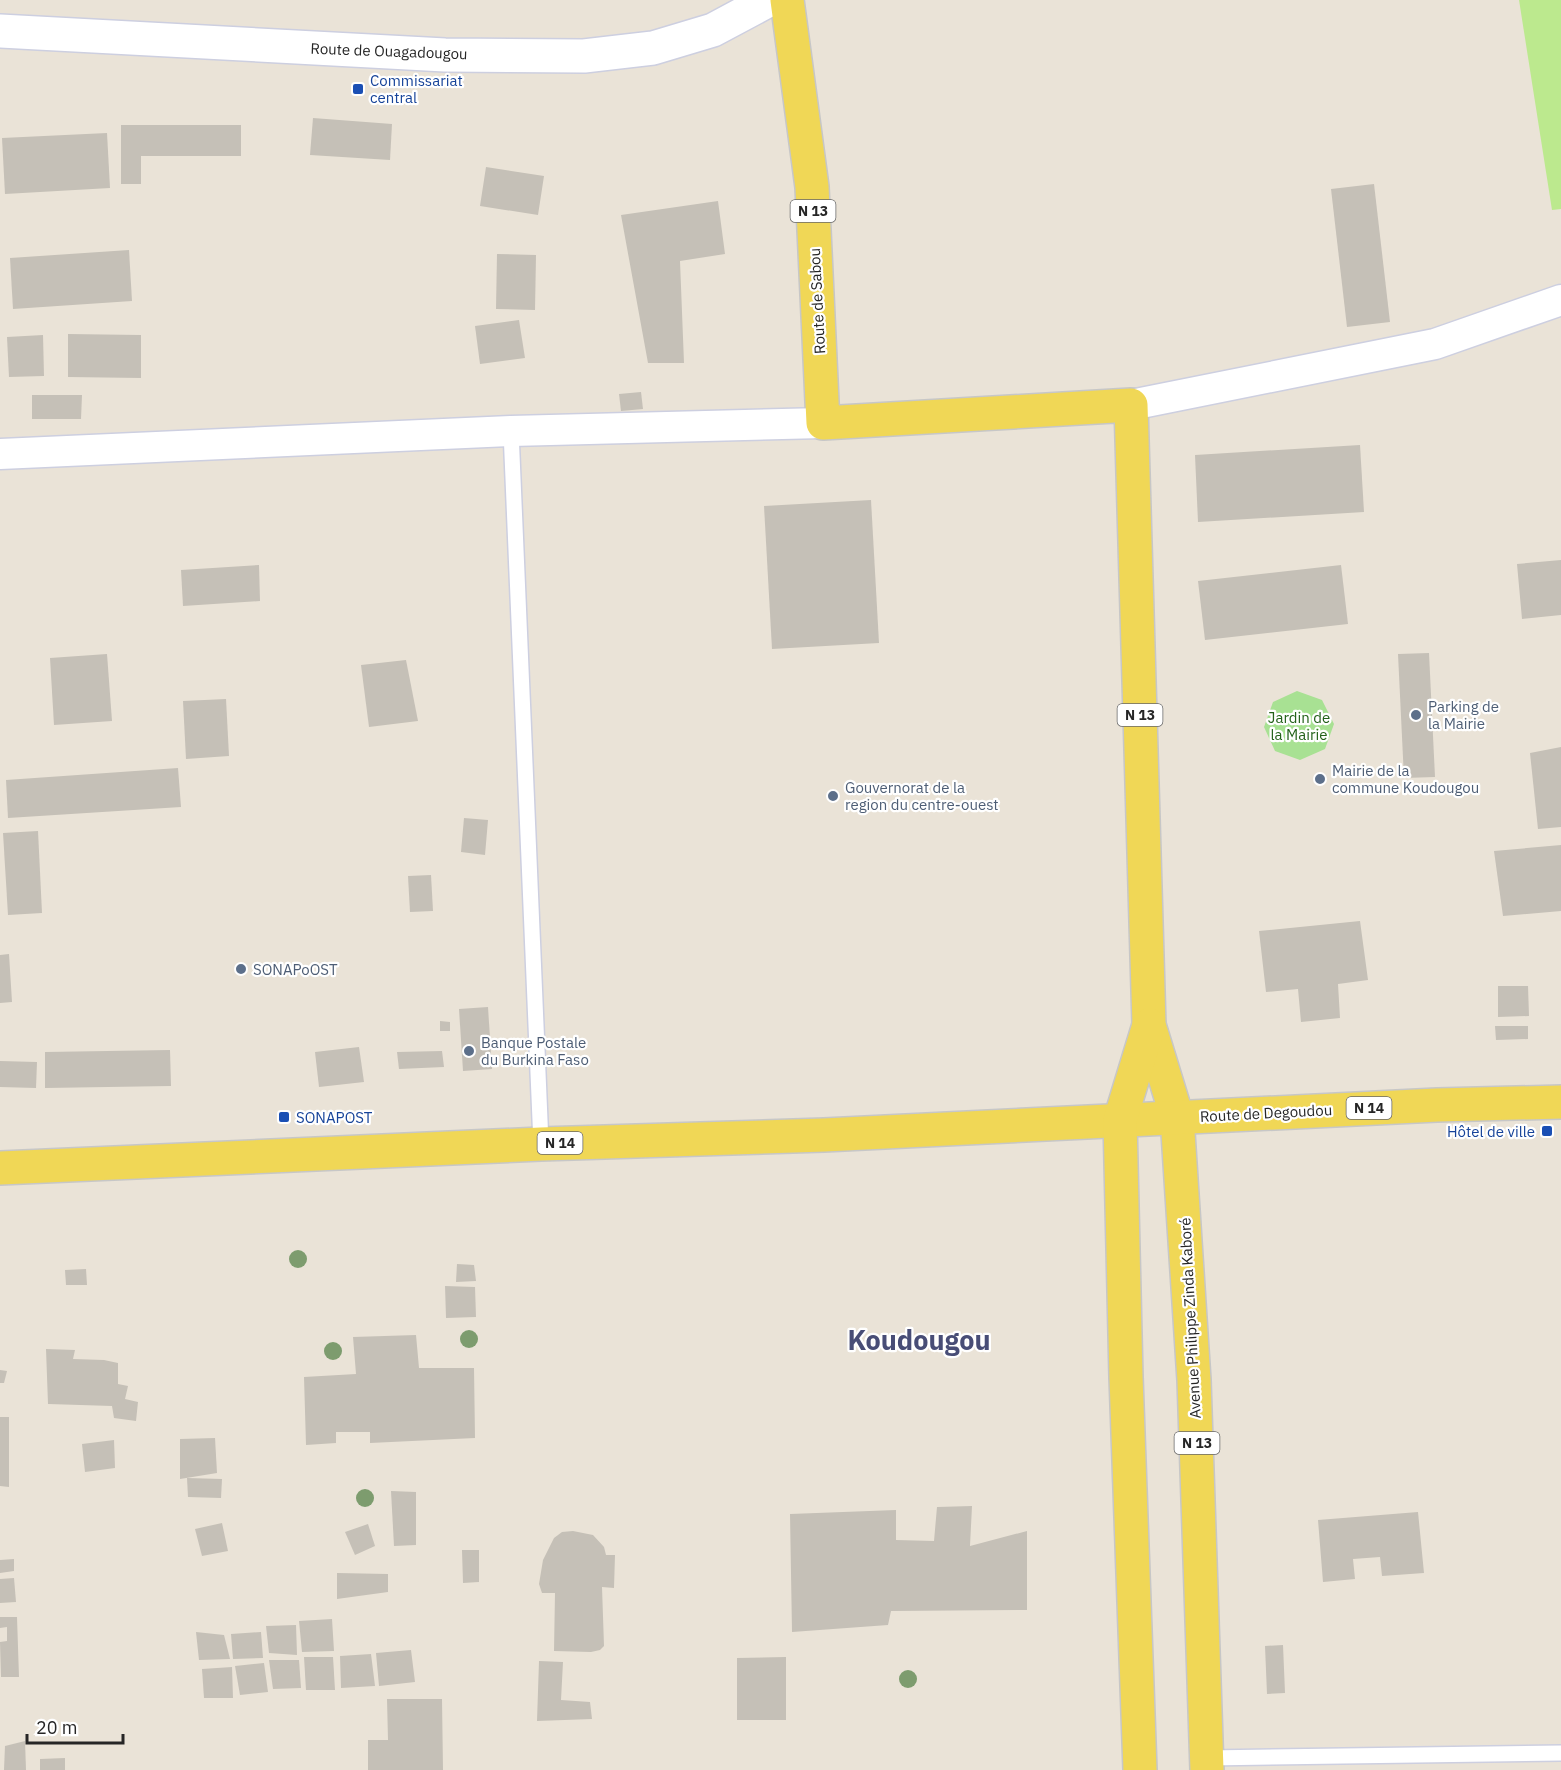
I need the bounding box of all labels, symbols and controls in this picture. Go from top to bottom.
street label: Route de Ouagadougou [310,39,468,63]
place label: Commissariat central [370,71,463,107]
marker: Commissariat central [351,82,365,96]
road number: N 13 [790,200,836,222]
street label: Route de Sabou [805,248,829,354]
place label: Parking de la Mairie [1428,697,1499,733]
road number: N 13 [1118,704,1162,726]
park label: Jardin de la Mairie [1268,708,1330,744]
marker: Parking de la Mairie [1409,708,1423,722]
place label: Mairie de la commune Koudougou [1332,761,1479,797]
marker: Mairie de la commune Koudougou [1313,772,1327,786]
place label: Gouvernorat de la region du centre-ouest [845,778,999,814]
marker: Gouvernorat de la region du centre-ouest [826,789,840,803]
place label: SONAPoOST [253,960,338,979]
marker: SONAPoOST [234,962,248,976]
place label: Banque Postale du Burkina Faso [481,1033,589,1069]
marker: Banque Postale du Burkina Faso [462,1044,476,1058]
road number: N 14 [1346,1097,1392,1119]
street label: Route de Degoudou [1199,1100,1333,1126]
place label: SONAPOST [296,1108,373,1127]
marker: SONAPOST [277,1110,291,1124]
place label: Hôtel de ville [1447,1122,1535,1141]
marker: Hôtel de ville [1540,1124,1554,1138]
road number: N 14 [538,1132,582,1154]
street label: Avenue Philippe Zinda Kaboré [1175,1217,1205,1419]
district label: Koudougou [847,1322,991,1357]
road number: N 13 [1174,1432,1220,1454]
scale bar [27,1707,123,1745]
text: 20 m [36,1716,78,1739]

